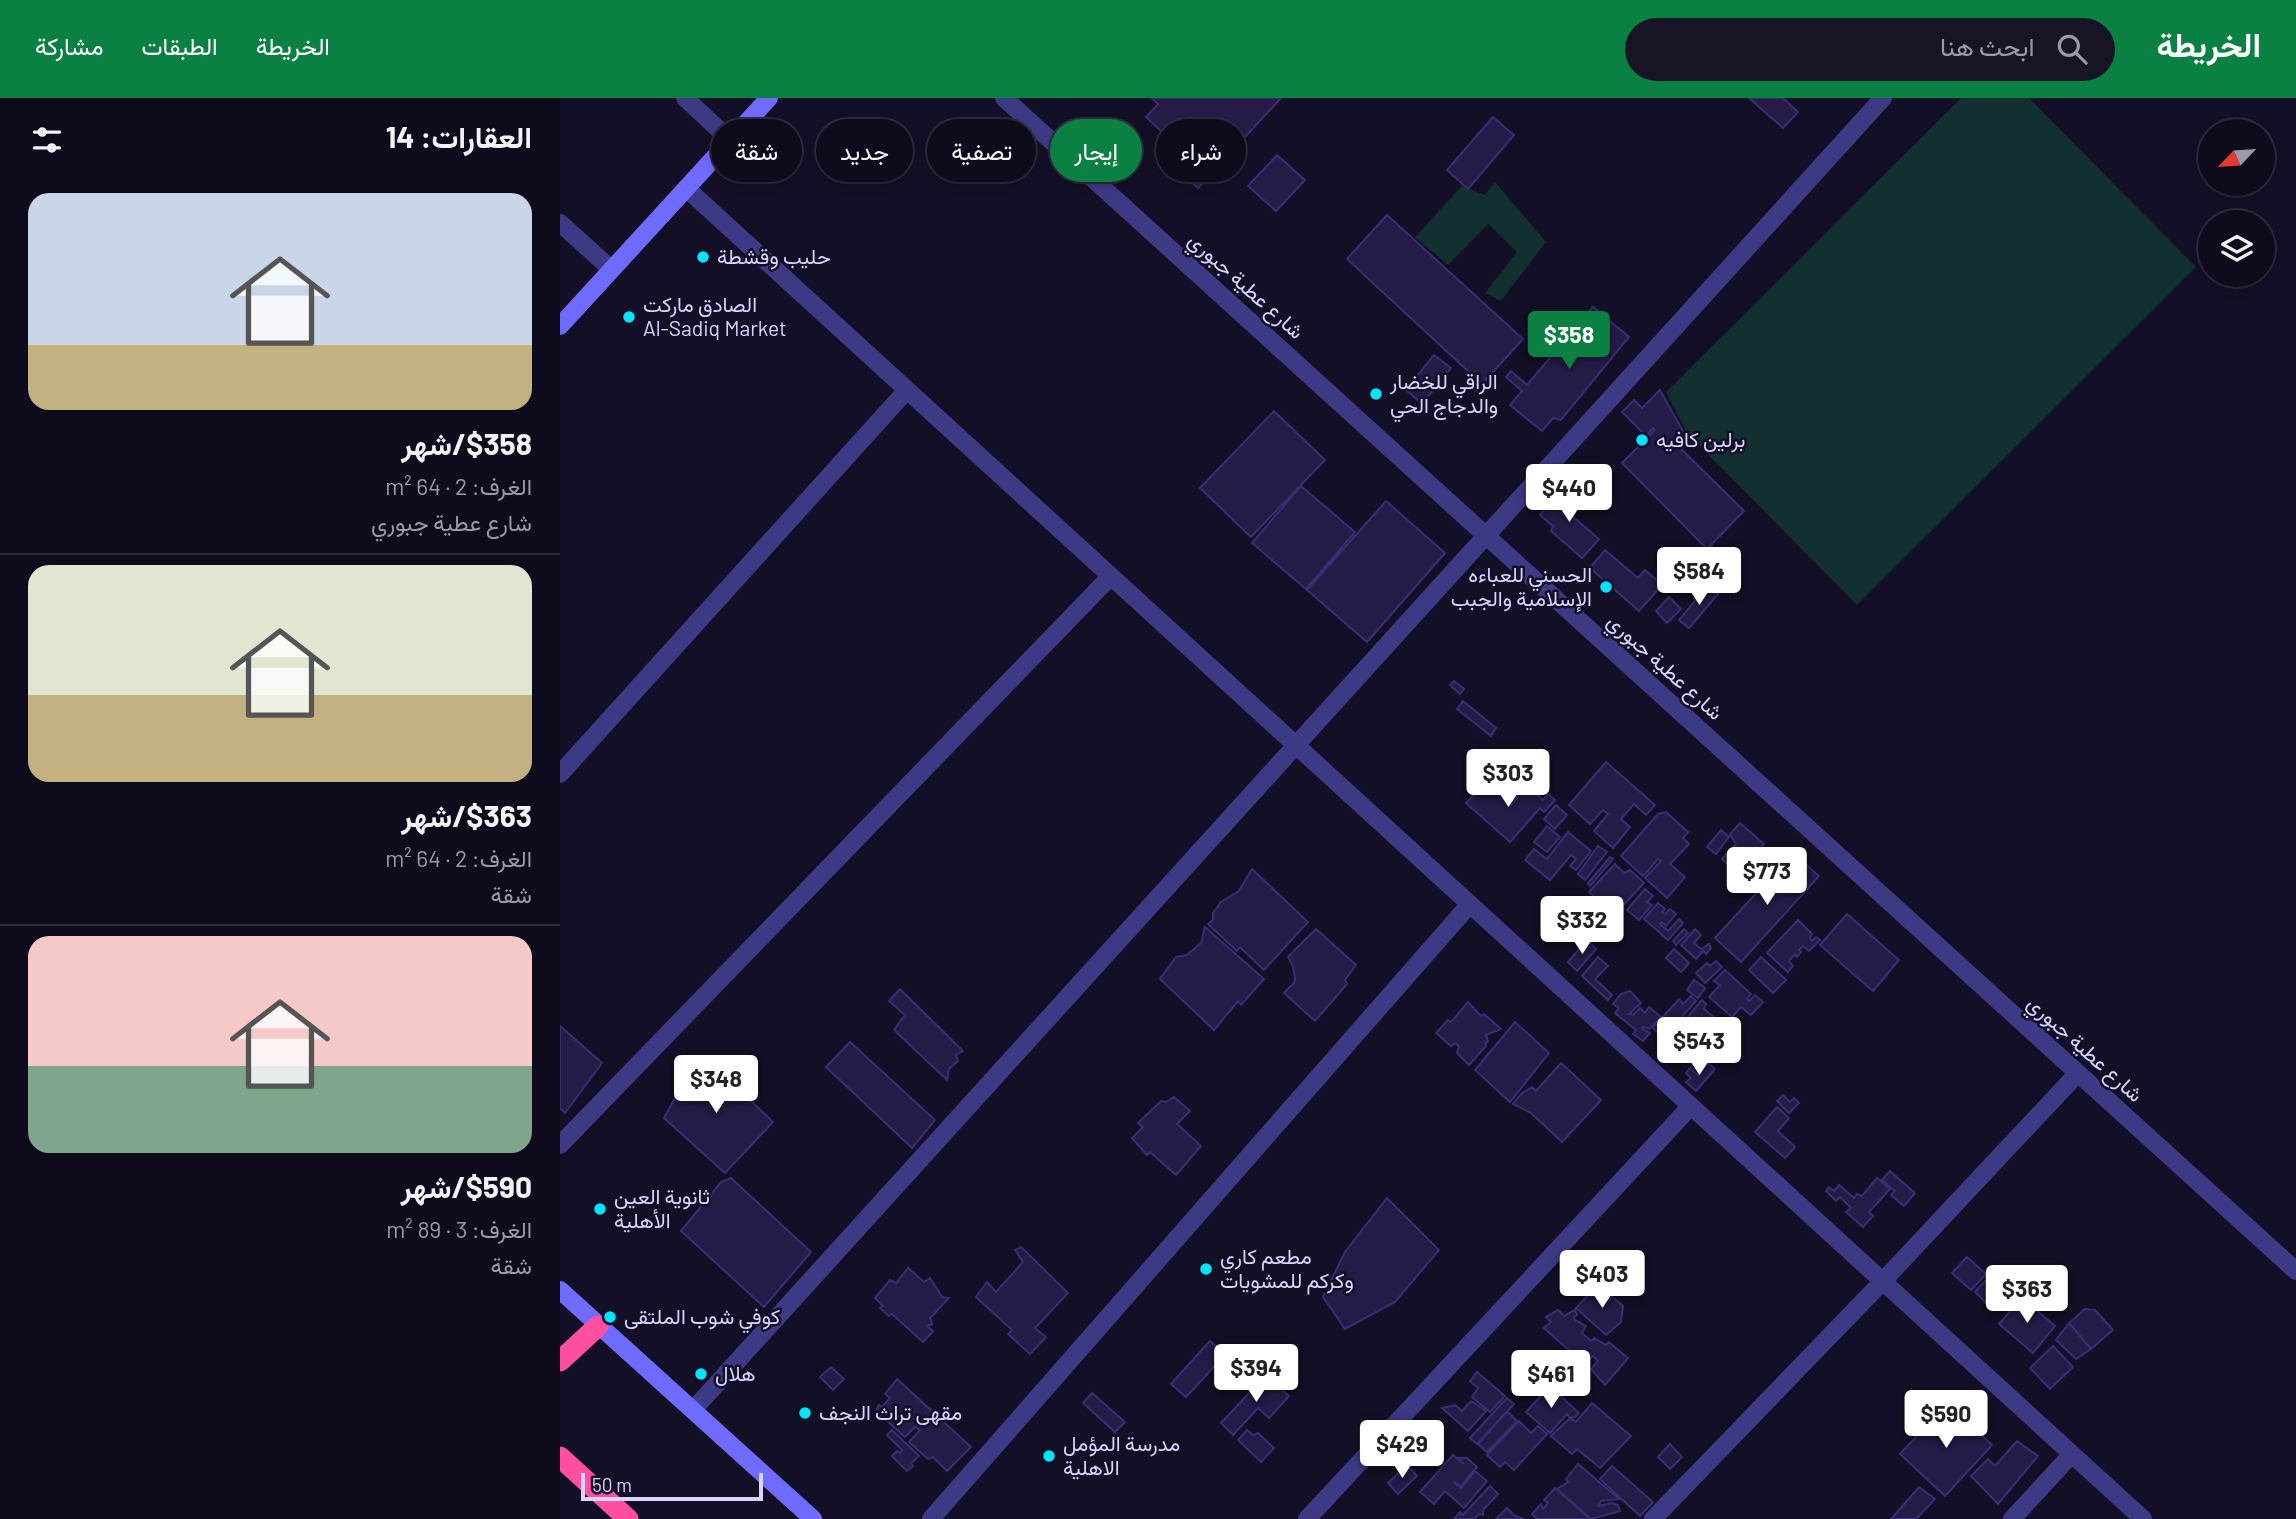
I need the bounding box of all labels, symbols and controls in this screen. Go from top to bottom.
search box [1625,18,2115,81]
text: الخريطة [2157,24,2261,64]
text: ابحث هنا [1940,30,2035,61]
icon: search [2053,30,2091,68]
text: مشاركة [35,31,103,60]
text: الطبقات [141,31,218,60]
text: الخريطة [256,31,330,60]
text: العقارات: 14 [386,118,532,154]
chip: شقة [711,119,802,182]
chip: جديد [816,119,913,182]
chip: تصفية [927,119,1036,182]
chip: إيجار [1050,119,1142,182]
chip: شراء [1156,119,1246,182]
north arrow [2198,119,2275,196]
map controls [2198,119,2275,287]
icon: filters [28,121,66,159]
button: layers [2198,210,2275,287]
street label: شارع عطية جبوري [1180,226,1310,348]
icon: home [217,238,343,364]
place label: حليب وقشطة [717,243,831,270]
marker: حليب وقشطة [695,249,711,265]
place label: الصادق ماركت Al-Sadiq Market [643,291,787,340]
marker: الصادق ماركت Al-Sadiq Market [621,309,637,325]
pin: $358 [1528,312,1610,371]
text: $358 [1544,320,1594,348]
place label: الراقي للخضار والدجاج الحي [1389,368,1498,423]
marker: الراقي للخضار والدجاج الحي [1368,386,1384,402]
text: $358/شهر [401,425,532,461]
place label: برلين كافيه [1656,426,1746,453]
marker: برلين كافيه [1634,432,1650,448]
pin: $440 [1528,464,1610,524]
text: الغرف: 2 · 64 m² [385,472,532,500]
text: $440 [1542,473,1596,501]
text: شارع عطية جبوري [371,508,532,536]
pin: $584 [1658,547,1740,607]
text: $584 [1673,556,1725,584]
place label: الحسني للعباءه الإسلامية والجبب [1451,561,1592,613]
marker: الحسني للعباءه الإسلامية والجبب [1598,579,1614,595]
street label: شارع عطية جبوري [1599,607,1729,729]
icon: home [217,610,343,736]
pin: $303 [1467,750,1549,809]
text: $303 [1482,758,1534,786]
text: $363/شهر [401,797,532,833]
text: الغرف: 2 · 64 m² [385,844,532,872]
pin: $773 [1726,848,1808,907]
text: $773 [1743,856,1791,884]
text: شقة [490,880,532,908]
pin: $332 [1541,896,1623,956]
text: $332 [1557,905,1607,933]
icon: home [217,981,343,1107]
street label: شارع عطية جبوري [2019,989,2149,1111]
pin: $543 [1658,1018,1740,1077]
text: $543 [1673,1026,1725,1054]
pin: $348 [675,1056,757,1115]
text: $348 [690,1064,742,1092]
text: $590/شهر [401,1168,532,1204]
place label: ثانوية العين الأهلية [614,1183,710,1233]
marker: ثانوية العين الأهلية [592,1201,608,1217]
text: الغرف: 3 · 89 m² [386,1215,532,1243]
place label: مطعم كاري وكركم للمشويات [1220,1243,1354,1295]
pin: $403 [1561,1250,1643,1310]
text: شقة [490,1251,532,1279]
text: $403 [1576,1259,1628,1287]
marker: مطعم كاري وكركم للمشويات [1198,1261,1214,1277]
pin: $363 [1986,1266,2068,1325]
text: $363 [2002,1274,2052,1302]
place label: كوفي شوب الملتقى [624,1303,780,1334]
marker: كوفي شوب الملتقى [602,1309,618,1325]
pin: $394 [1215,1344,1297,1404]
pin: $461 [1510,1350,1592,1410]
text: $394 [1230,1353,1282,1381]
text: $461 [1527,1359,1575,1387]
place label: هلال [715,1360,756,1386]
marker: هلال [693,1366,709,1382]
pin: $590 [1905,1390,1987,1450]
place label: مقهى تراث النجف [819,1399,962,1426]
text: $590 [1921,1399,1971,1427]
marker: مقهى تراث النجف [797,1405,813,1421]
pin: $429 [1361,1420,1443,1480]
text: $429 [1376,1429,1428,1457]
place label: مدرسة المؤمل الاهلية [1063,1430,1180,1480]
marker: مدرسة المؤمل الاهلية [1041,1448,1057,1464]
scale bar [581,1470,763,1502]
text: 50 m [592,1473,632,1496]

